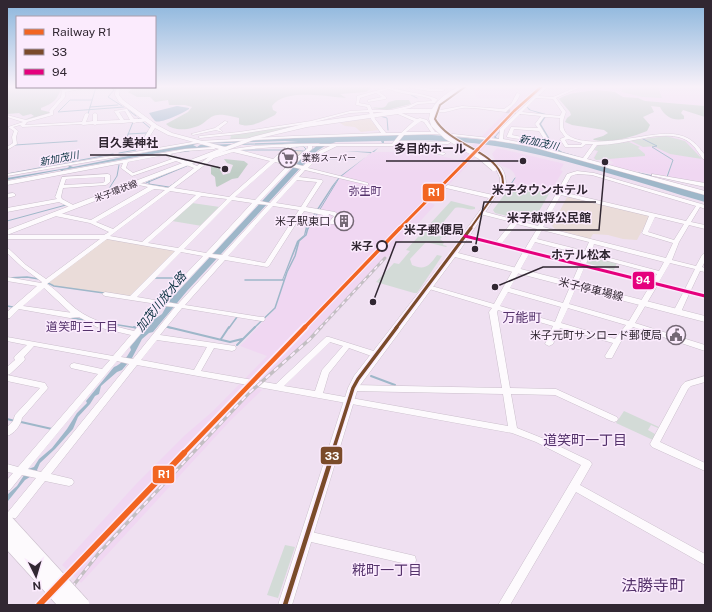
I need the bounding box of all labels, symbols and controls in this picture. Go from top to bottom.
legend [16,16,156,88]
text: Railway R1 [52,25,111,39]
text: 33 [52,45,67,59]
text: 94 [52,65,67,79]
callout: 目久美神社 [90,131,166,155]
water label: 新加茂川 [518,132,561,152]
text: 目久美神社 [98,136,158,150]
callout: 多目的ホール [386,137,474,161]
text: 多目的ホール [394,142,466,156]
supermarket icon: 業務スーパー [277,147,299,169]
water label: 新加茂川 [38,148,81,168]
place label: 業務スーパー [302,152,356,163]
street label: 米子環状線 [93,177,140,204]
callout: 米子タウンホテル [484,178,596,202]
line badge: R1 [422,183,445,202]
text: 米子タウンホテル [492,183,588,197]
district label: 弥生町 [349,185,382,197]
text: R1 [428,186,440,198]
callout: 米子就将公民館 [499,206,599,230]
building icon: 米子駅東口 [333,210,355,232]
text: 米子就将公民館 [507,211,591,225]
place label: 米子駅東口 [275,215,330,227]
callout: 米子郵便局 [396,218,472,242]
text: 米子郵便局 [404,223,464,237]
place label: 米子 [351,240,373,252]
marker: 米子 [376,240,388,252]
callout: ホテル松本 [543,243,619,267]
text: ホテル松本 [551,248,611,262]
water label: 加茂川放水路 [133,269,190,334]
line badge: 94 [632,271,655,290]
text: 94 [636,274,650,286]
street label: 米子停車場線 [558,275,624,303]
district label: 万能町 [502,310,542,325]
district label: 道笑町三丁目 [46,320,118,334]
public building icon: 米子元町サンロード郵便局 [665,324,687,346]
place label: 米子元町サンロード郵便局 [530,329,662,341]
district label: 道笑町一丁目 [543,432,627,448]
line badge: 33 [320,446,343,465]
text: 33 [325,450,339,462]
line badge: R1 [152,465,175,484]
text: R1 [158,468,170,480]
north arrow [16,556,56,596]
district label: 糀町一丁目 [352,562,422,578]
district label: 法勝寺町 [621,576,685,595]
text: N [32,580,42,592]

